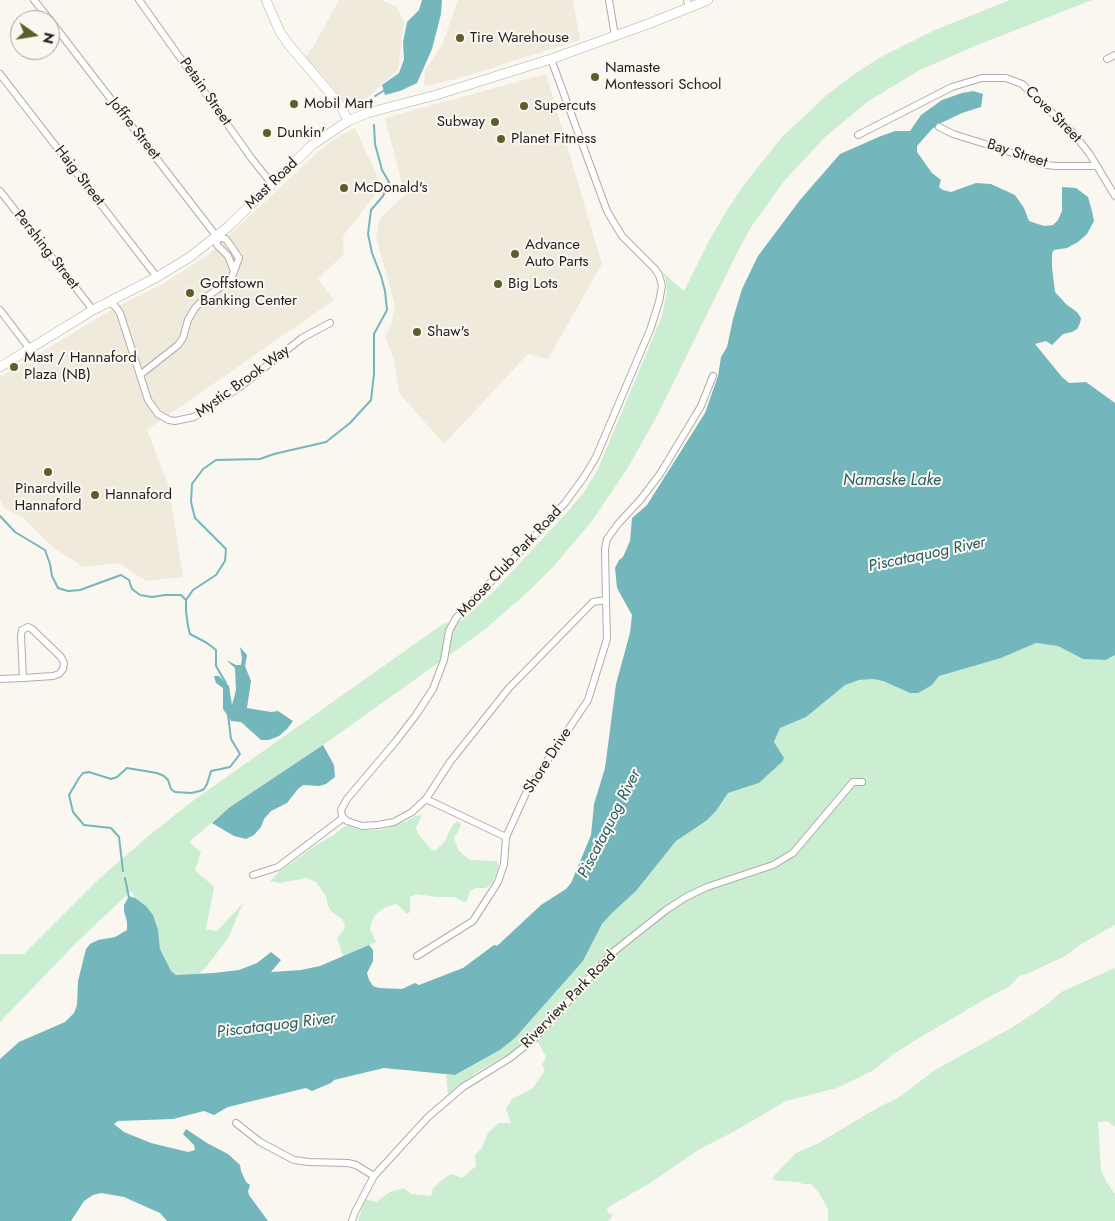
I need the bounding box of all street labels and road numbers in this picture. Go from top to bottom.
street label: Petain Street [175,55,235,129]
street label: Cove Street [1021,83,1085,147]
street label: Joffre Street [104,95,164,163]
street label: Bay Street [985,136,1049,172]
street label: Haig Street [50,143,108,209]
street label: Mast Road [242,155,302,213]
street label: Pershing Street [10,207,82,293]
street label: Mystic Brook Way [192,342,294,422]
street label: Moose Club Park Road [454,503,566,621]
street label: Shore Drive [520,725,576,797]
street label: Riverview Park Road [518,948,620,1052]

